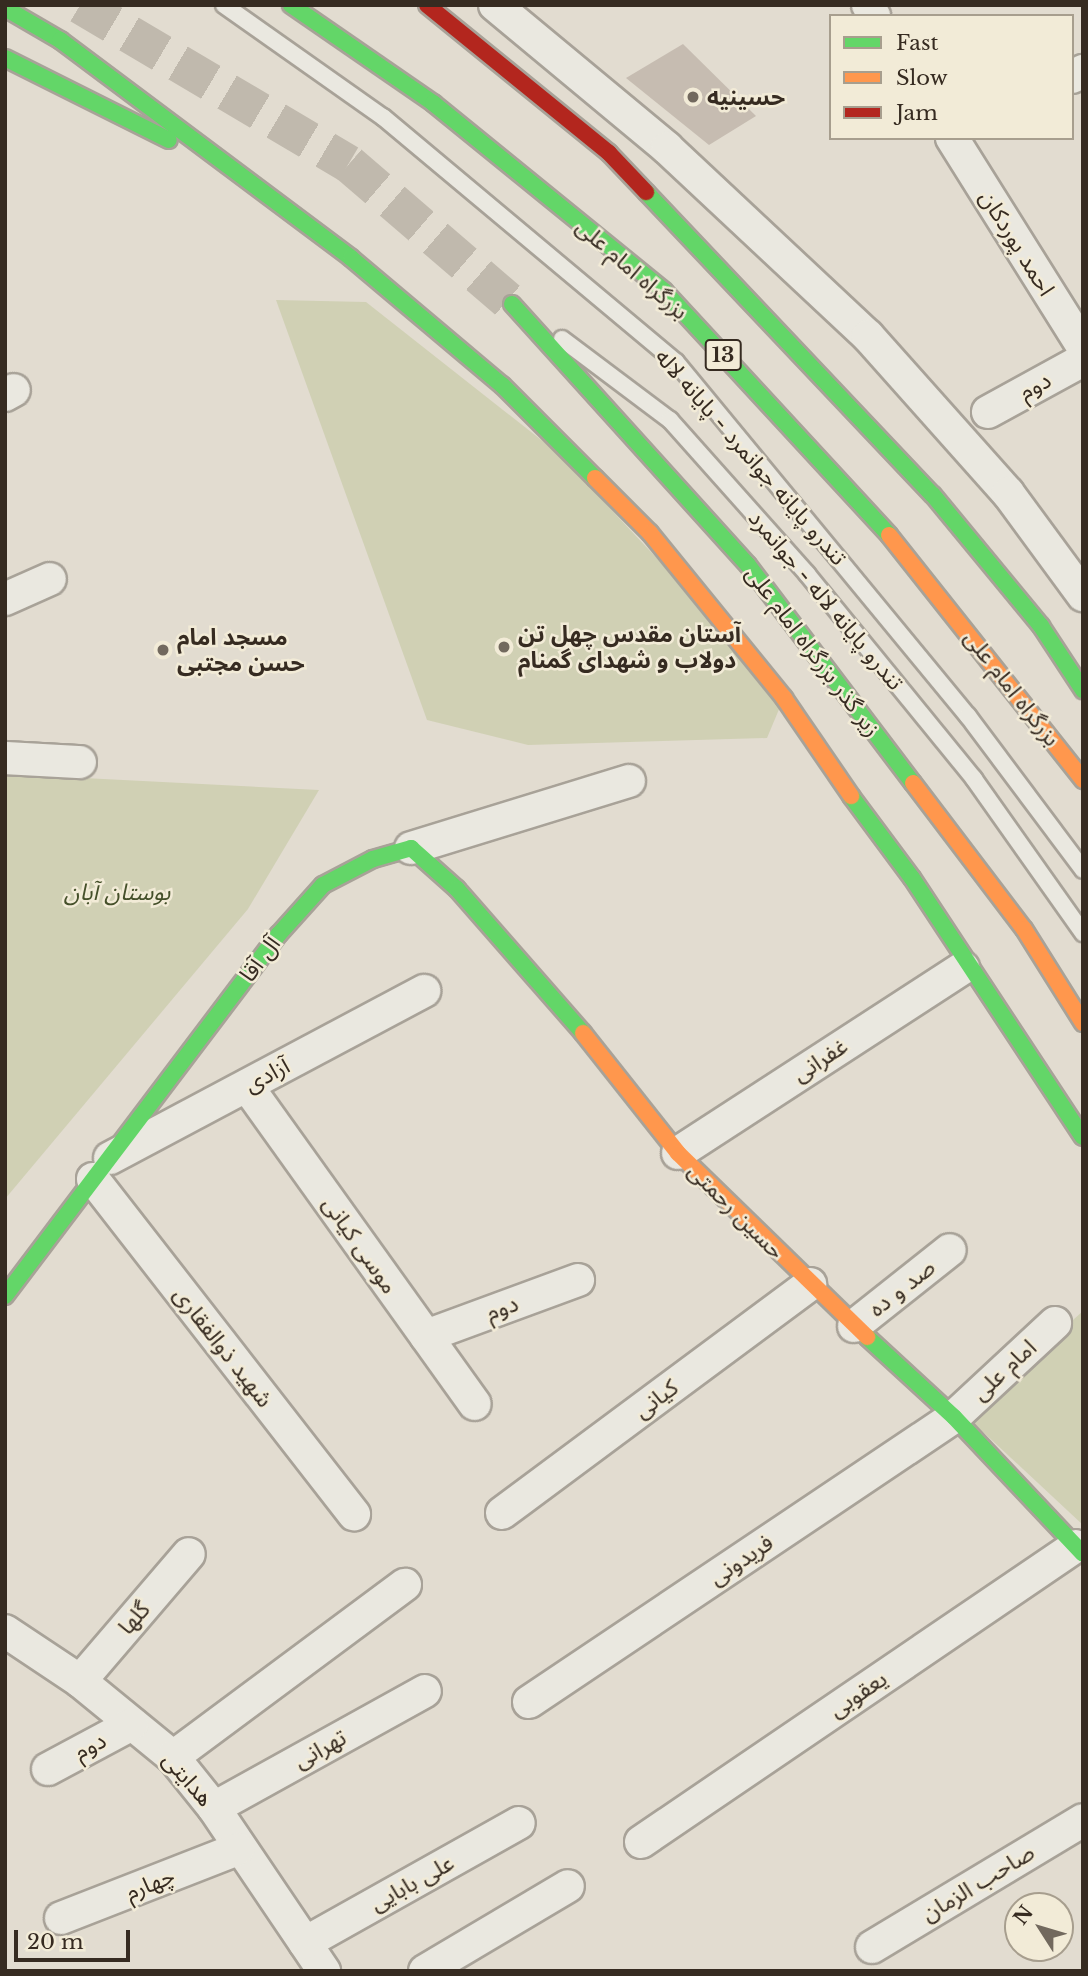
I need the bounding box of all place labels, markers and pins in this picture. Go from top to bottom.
place label: حسینیه [707,83,785,111]
marker: حسینیه [685,89,701,105]
place label: آستان مقدس چهل تن دولاب و شهدای گمنام [518,620,741,674]
place label: مسجد امام حسن مجتبی [177,623,305,677]
marker: آستان مقدس چهل تن دولاب و شهدای گمنام [496,639,512,655]
marker: مسجد امام حسن مجتبی [155,642,171,658]

